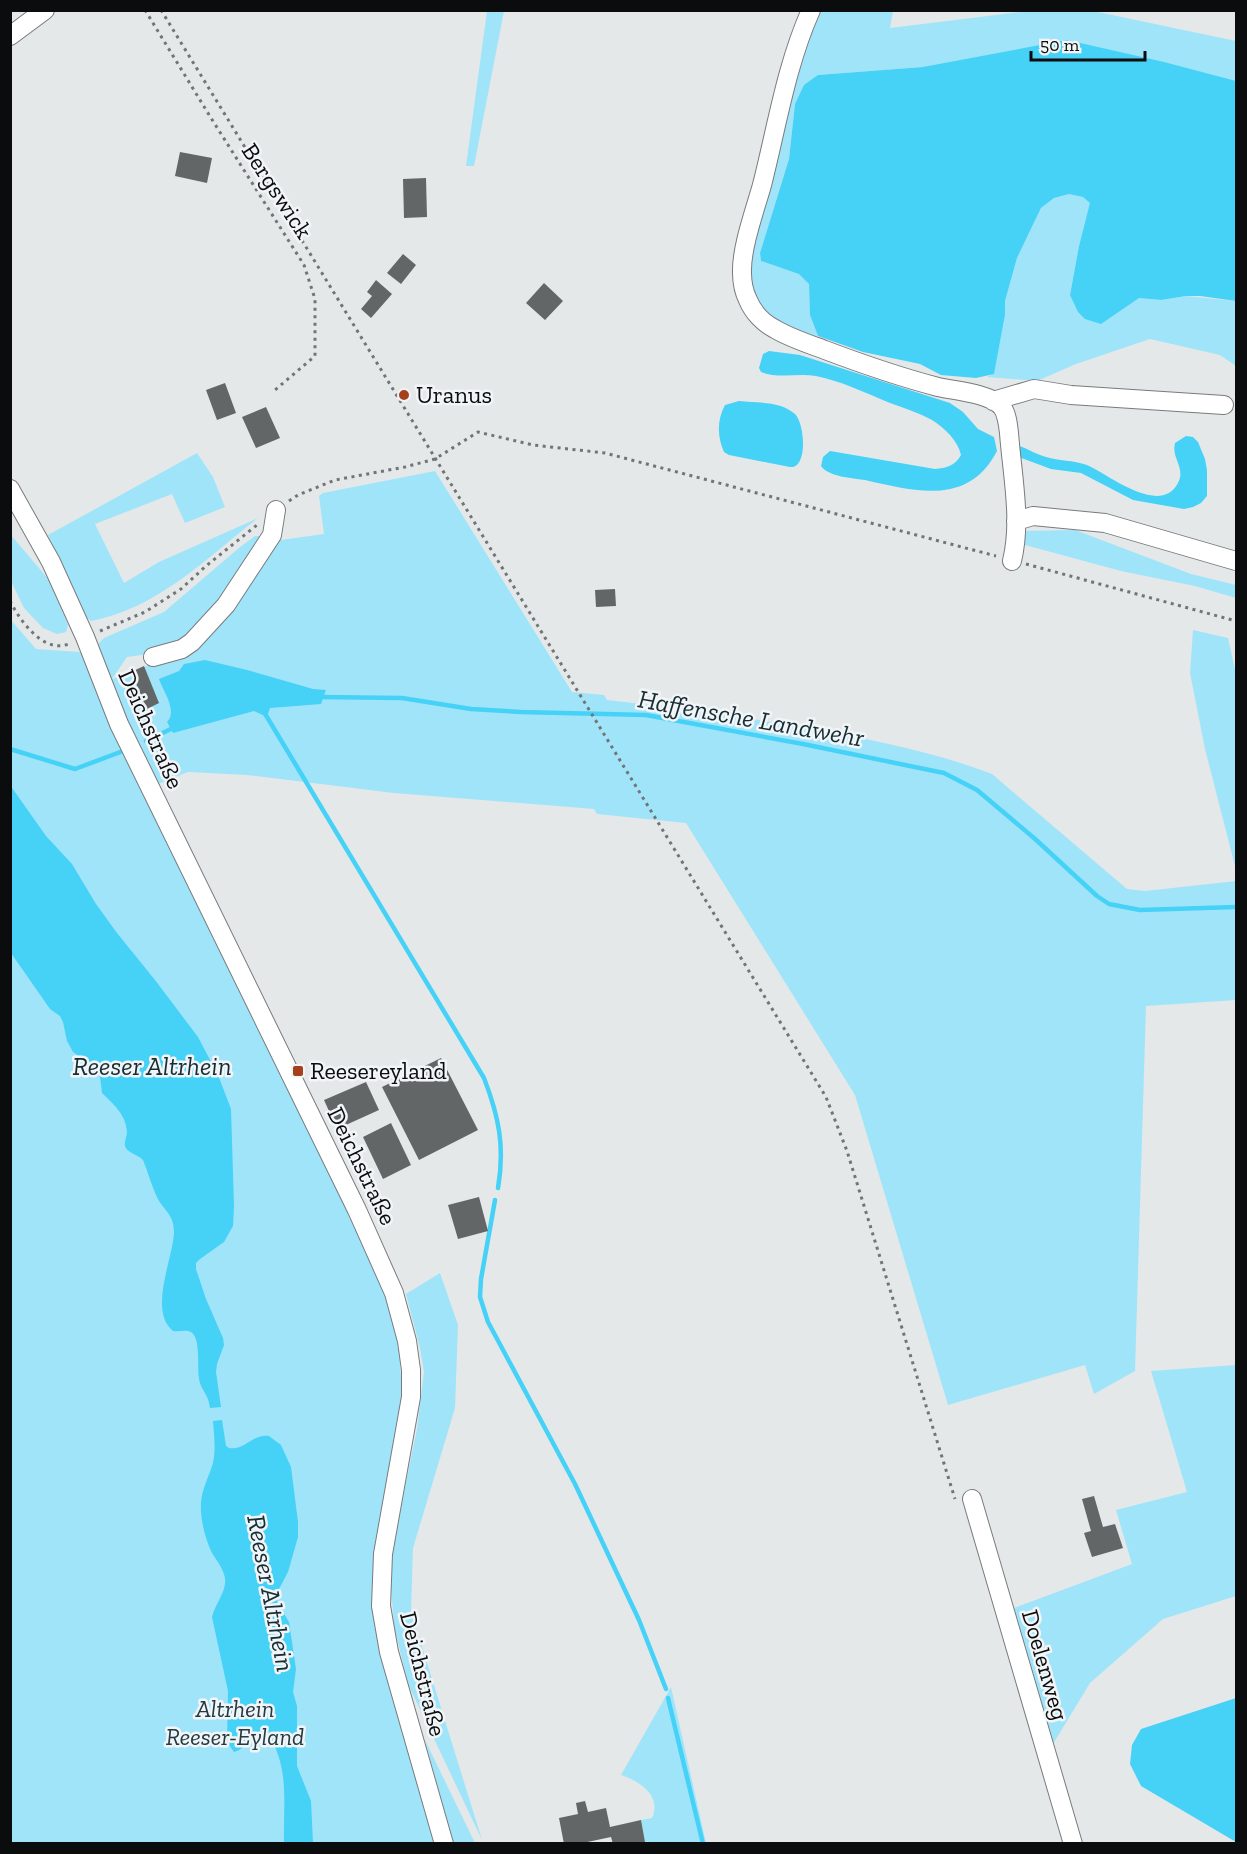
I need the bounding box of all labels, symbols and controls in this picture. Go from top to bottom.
scale bar [1031,24,1145,62]
text: 50 m [1040,34,1080,56]
street label: Bergswick [236,137,319,244]
place label: Uranus [416,380,492,409]
marker: Uranus [397,388,411,402]
street label: Deichstraße [112,665,191,793]
water label: Haffensche Landwehr [635,682,867,754]
water label: Reeser Altrhein [72,1050,232,1082]
place label: Reesereyland [310,1056,447,1085]
marker: Reesereyland [291,1064,305,1078]
street label: Deichstraße [321,1102,403,1229]
water label: Reeser Altrhein [240,1512,302,1674]
street label: Doelenweg [1016,1606,1075,1724]
street label: Deichstraße [394,1609,453,1739]
park label: Altrhein Reeser-Eyland [166,1694,304,1751]

